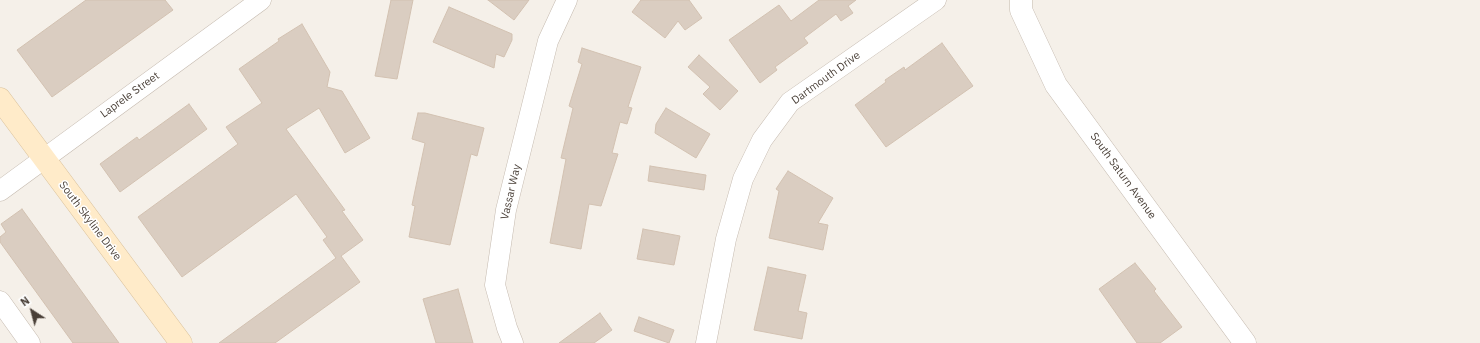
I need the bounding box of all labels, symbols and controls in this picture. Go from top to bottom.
street label: Dartmouth Drive [789,49,863,107]
street label: Laprele Street [98,69,162,121]
street label: South Saturn Avenue [1087,130,1159,222]
street label: Vassar Way [498,163,524,221]
street label: South Skyline Drive [56,179,124,263]
north arrow [12,291,52,331]
text: N [18,293,32,309]

